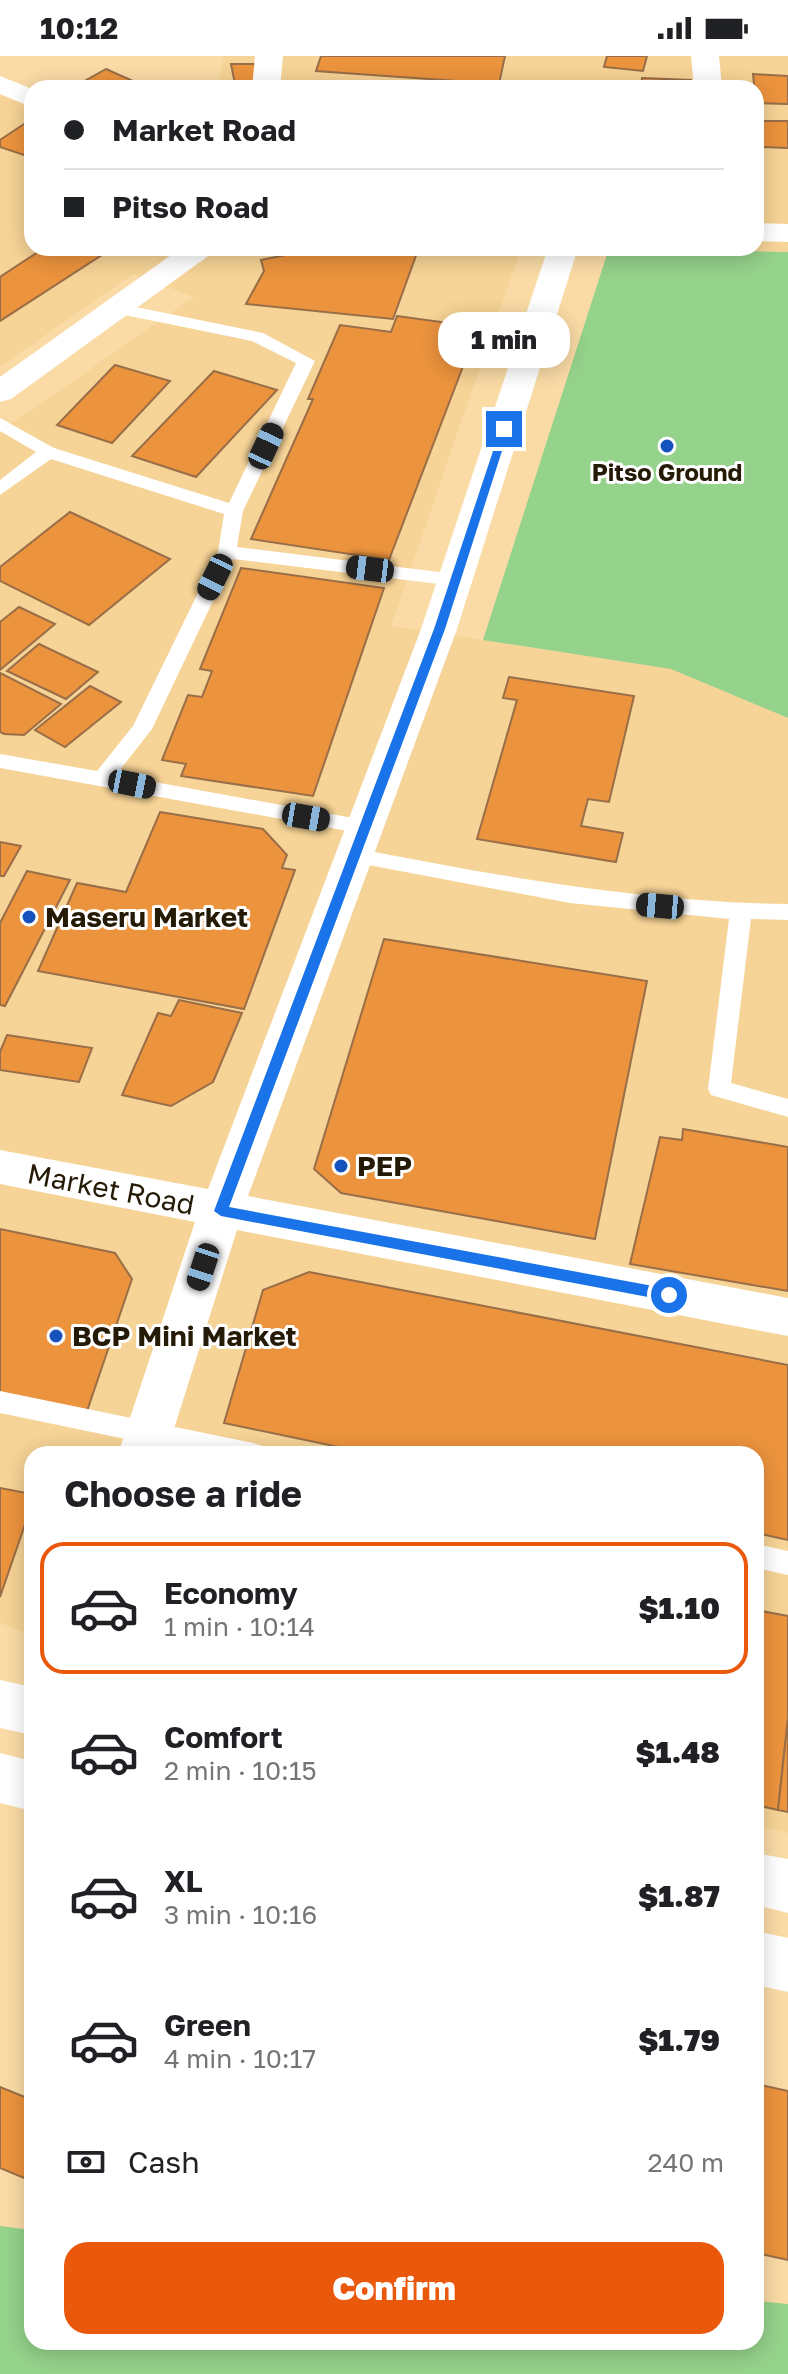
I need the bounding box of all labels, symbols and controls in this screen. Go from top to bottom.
text: 10:12 [40,10,118,46]
text: Market Road [112,112,296,148]
text: Pitso Road [112,189,269,225]
callout: 1 min [438,313,570,369]
text: 1 min [471,324,537,355]
route end [486,411,522,447]
car [245,419,287,473]
marker: Pitso Ground [658,437,676,455]
place label: Pitso Ground [592,457,742,486]
car [194,550,236,604]
car [345,554,395,584]
car [106,768,158,800]
car [280,801,332,833]
car [635,892,685,920]
place label: Maseru Market [45,900,248,933]
marker: Maseru Market [20,908,38,926]
place label: PEP [357,1149,412,1182]
street label: Market Road [25,1156,197,1221]
marker: PEP [332,1157,350,1175]
car [184,1240,222,1294]
route start [651,1277,687,1313]
place label: BCP Mini Market [72,1319,297,1352]
marker: BCP Mini Market [47,1327,65,1345]
text: Choose a ride [64,1472,302,1515]
icon: car [68,1572,140,1644]
text: Economy [164,1575,298,1611]
text: $1.10 [639,1590,720,1626]
text: 1 min · 10:14 [164,1611,315,1642]
icon: car [68,1716,140,1788]
text: Comfort [164,1719,283,1755]
text: $1.48 [635,1734,720,1770]
text: 2 min · 10:15 [164,1755,317,1786]
icon: car [68,1860,140,1932]
text: XL [164,1863,203,1899]
text: $1.87 [638,1878,720,1914]
text: 3 min · 10:16 [164,1899,317,1930]
icon: car [68,2004,140,2076]
text: Green [164,2007,251,2043]
text: $1.79 [638,2022,720,2058]
text: 4 min · 10:17 [164,2043,316,2074]
icon: cash [64,2140,108,2184]
text: Cash [128,2144,200,2180]
text: 240 m [647,2147,724,2178]
button: Confirm [64,2242,724,2334]

